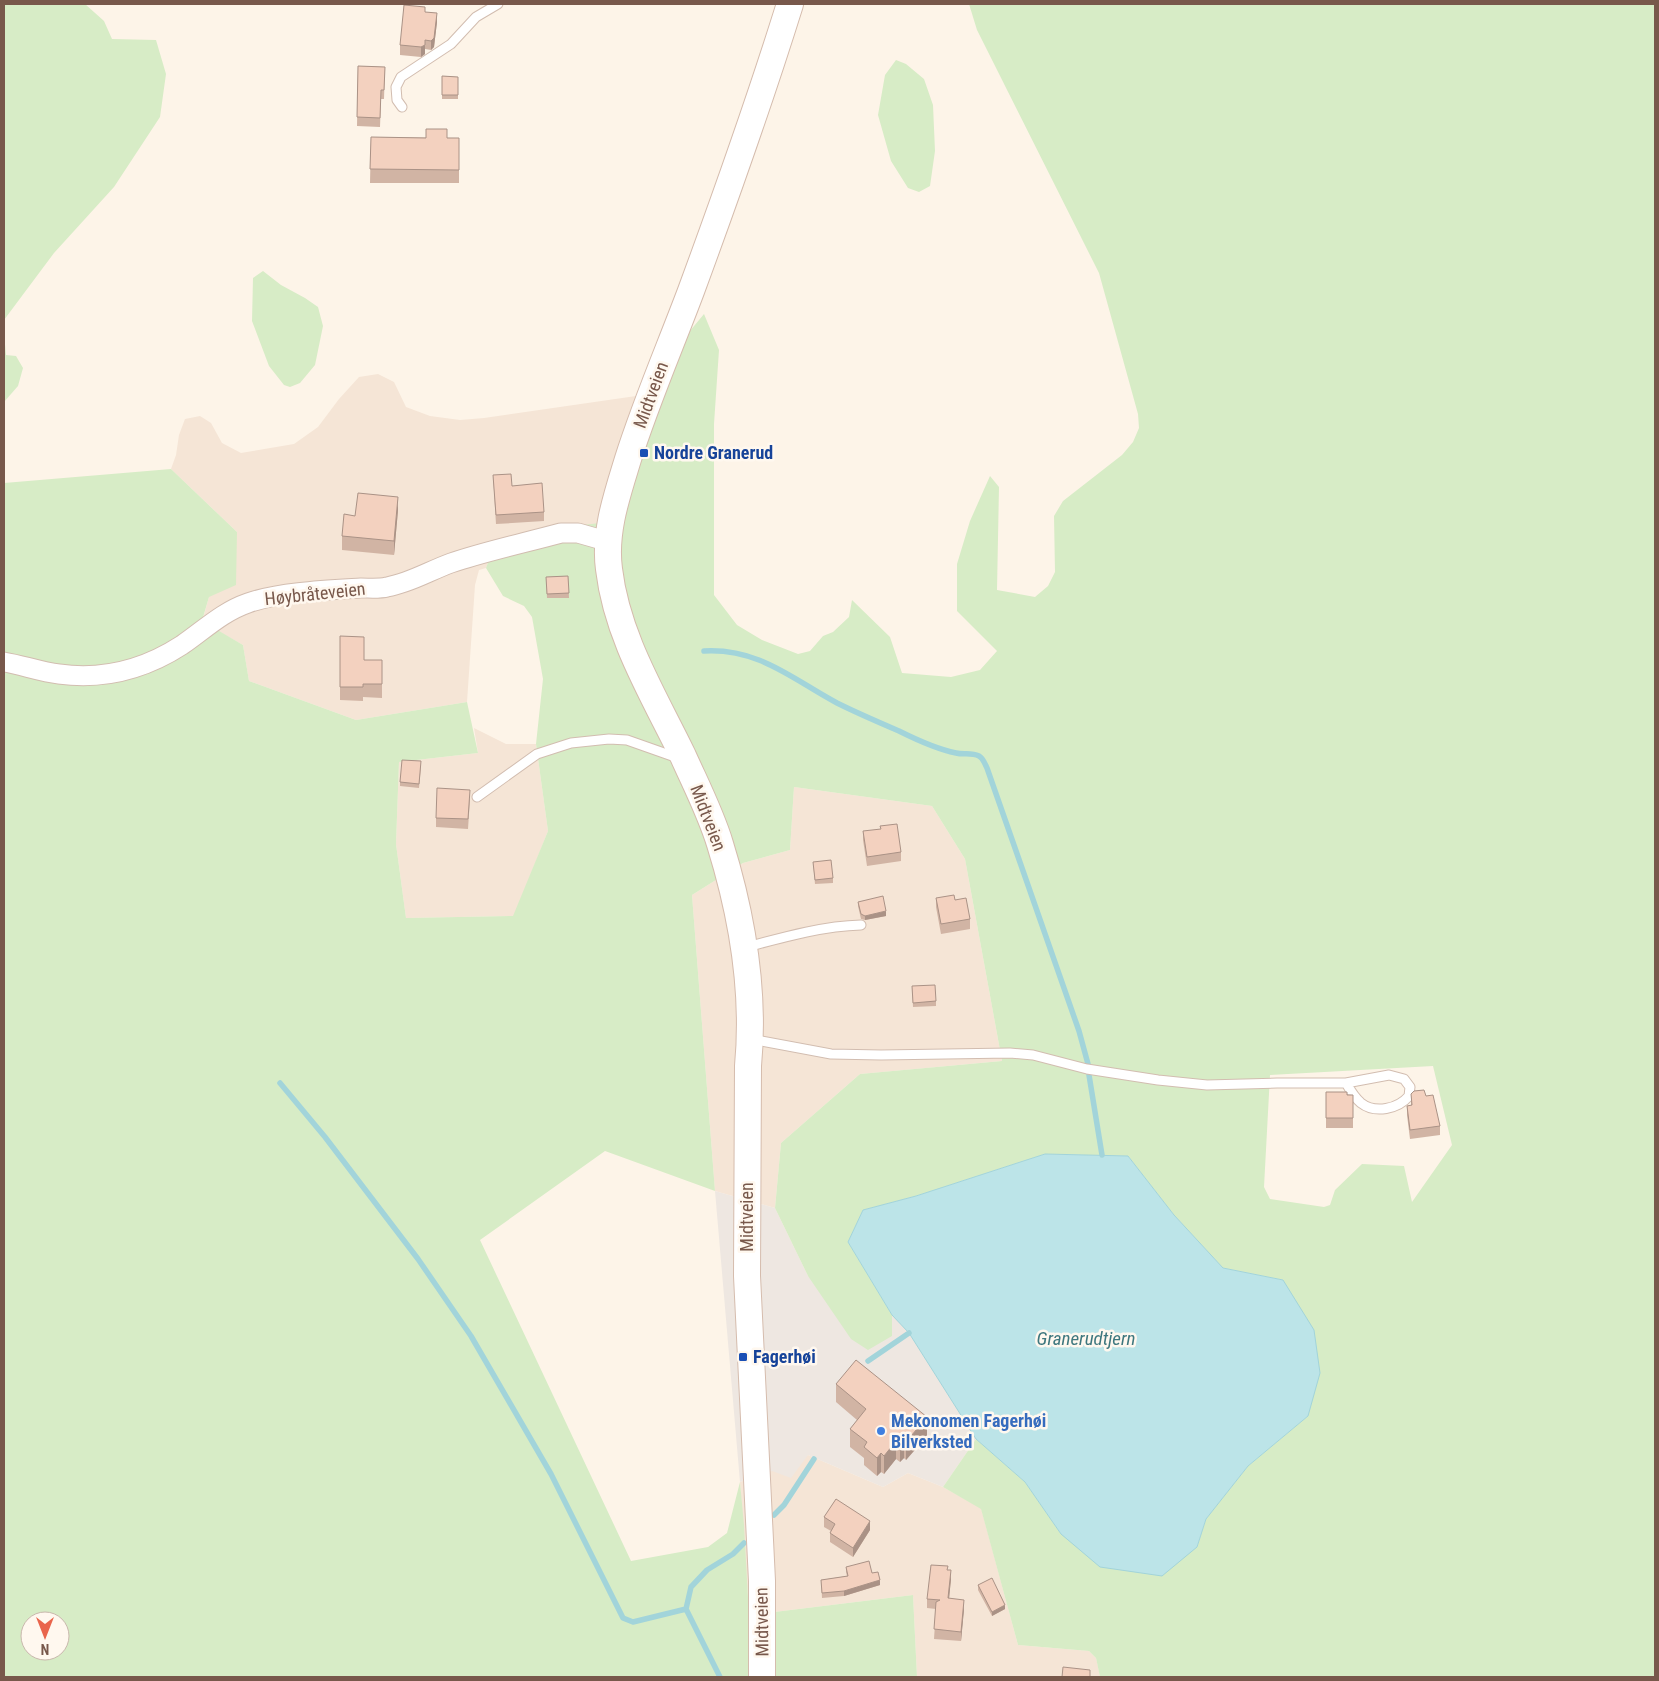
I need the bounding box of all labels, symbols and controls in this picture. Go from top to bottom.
street label: Midtveien [629,359,672,431]
place label: Nordre Granerud [654,442,773,463]
marker: Nordre Granerud [638,447,650,459]
street label: Høybråteveien [264,578,366,609]
street label: Midtveien [686,782,731,854]
street label: Midtveien [736,1182,757,1252]
water label: Granerudtjern [1037,1327,1135,1350]
place label: Fagerhøi [753,1346,816,1367]
marker: Fagerhøi [737,1351,749,1363]
place label: Mekonomen Fagerhøi Bilverksted [891,1410,1046,1452]
marker: Mekonomen Fagerhøi Bilverksted [875,1425,887,1437]
street label: Midtveien [750,1587,773,1657]
north arrow [20,1611,70,1661]
text: N [41,1641,49,1657]

